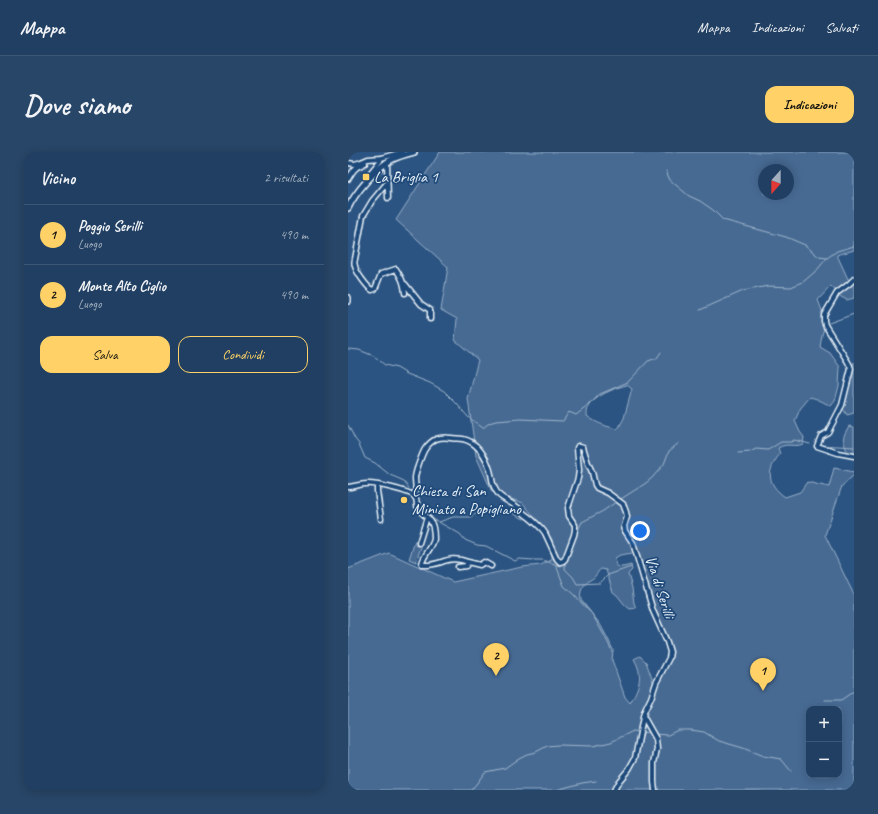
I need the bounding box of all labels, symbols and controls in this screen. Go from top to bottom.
text: Mappa [20,16,64,40]
text: Mappa [697,19,730,36]
text: Indicazioni [752,19,803,36]
text: Salvati [825,19,858,36]
button: Indicazioni [765,86,854,123]
text: Dove siamo [24,87,130,122]
north arrow [758,164,794,200]
place label: La Briglia 1 [374,167,439,187]
text: Vicino [40,168,75,189]
text: 2 risultati [264,170,308,186]
marker: La Briglia 1 [361,172,371,182]
text: Poggio Serilli [78,217,142,236]
text: 1 [50,227,56,243]
text: 490 m [280,227,308,243]
text: Luogo [78,236,102,252]
text: Monte Alto Ciglio [78,277,166,296]
text: 2 [50,287,56,303]
text: 490 m [280,287,308,303]
text: Luogo [78,296,102,312]
button: Salva [40,336,170,373]
button: Condividi [178,336,308,373]
place label: Chiesa di San Miniato a Popigliano [412,481,522,519]
marker: Chiesa di San Miniato a Popigliano [399,495,409,505]
your location [630,521,650,541]
street label: Via di Serilli [641,553,680,622]
pin: 2 [483,643,509,676]
pin: 1 [750,658,776,691]
map controls [806,706,842,778]
button: + [806,706,842,742]
button: − [806,742,842,778]

